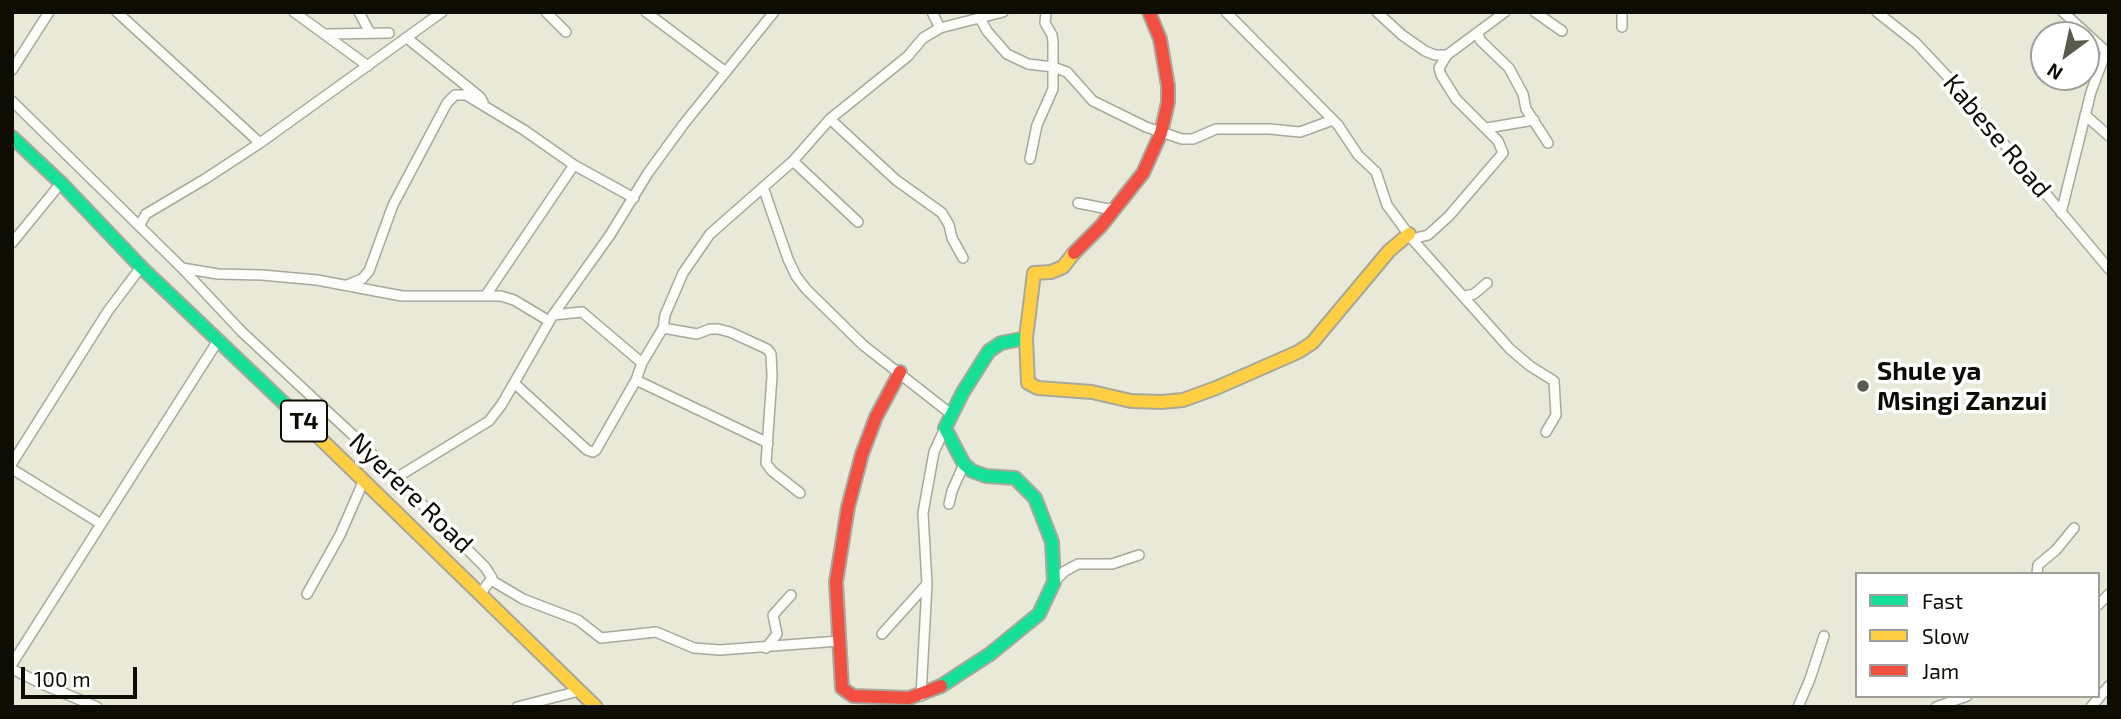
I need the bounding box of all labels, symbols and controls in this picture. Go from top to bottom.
north arrow [2030,21,2100,91]
text: N [2042,59,2066,86]
street label: Kabese Road [1936,68,2058,204]
place label: Shule ya Msingi Zanzui [1877,355,2047,416]
marker: Shule ya Msingi Zanzui [1855,378,1871,394]
road number: T4 [281,400,327,442]
street label: Nyerere Road [343,426,479,560]
legend [1855,572,2100,698]
text: Fast [1922,588,1963,613]
text: Slow [1922,623,1969,648]
scale bar [24,652,140,696]
text: Jam [1922,658,1959,683]
text: 100 m [34,666,91,691]

